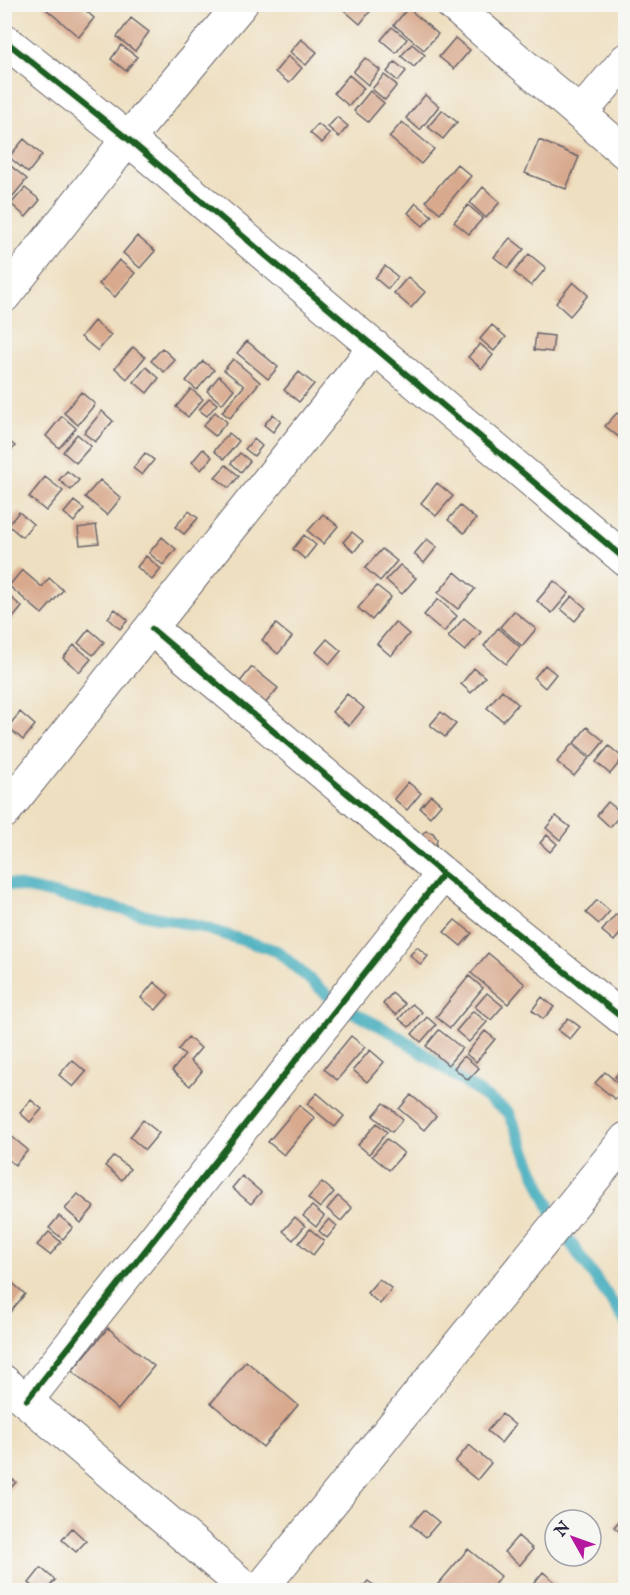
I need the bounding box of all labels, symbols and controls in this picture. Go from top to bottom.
north arrow [543,1508,603,1568]
text: N [550,1518,575,1542]

